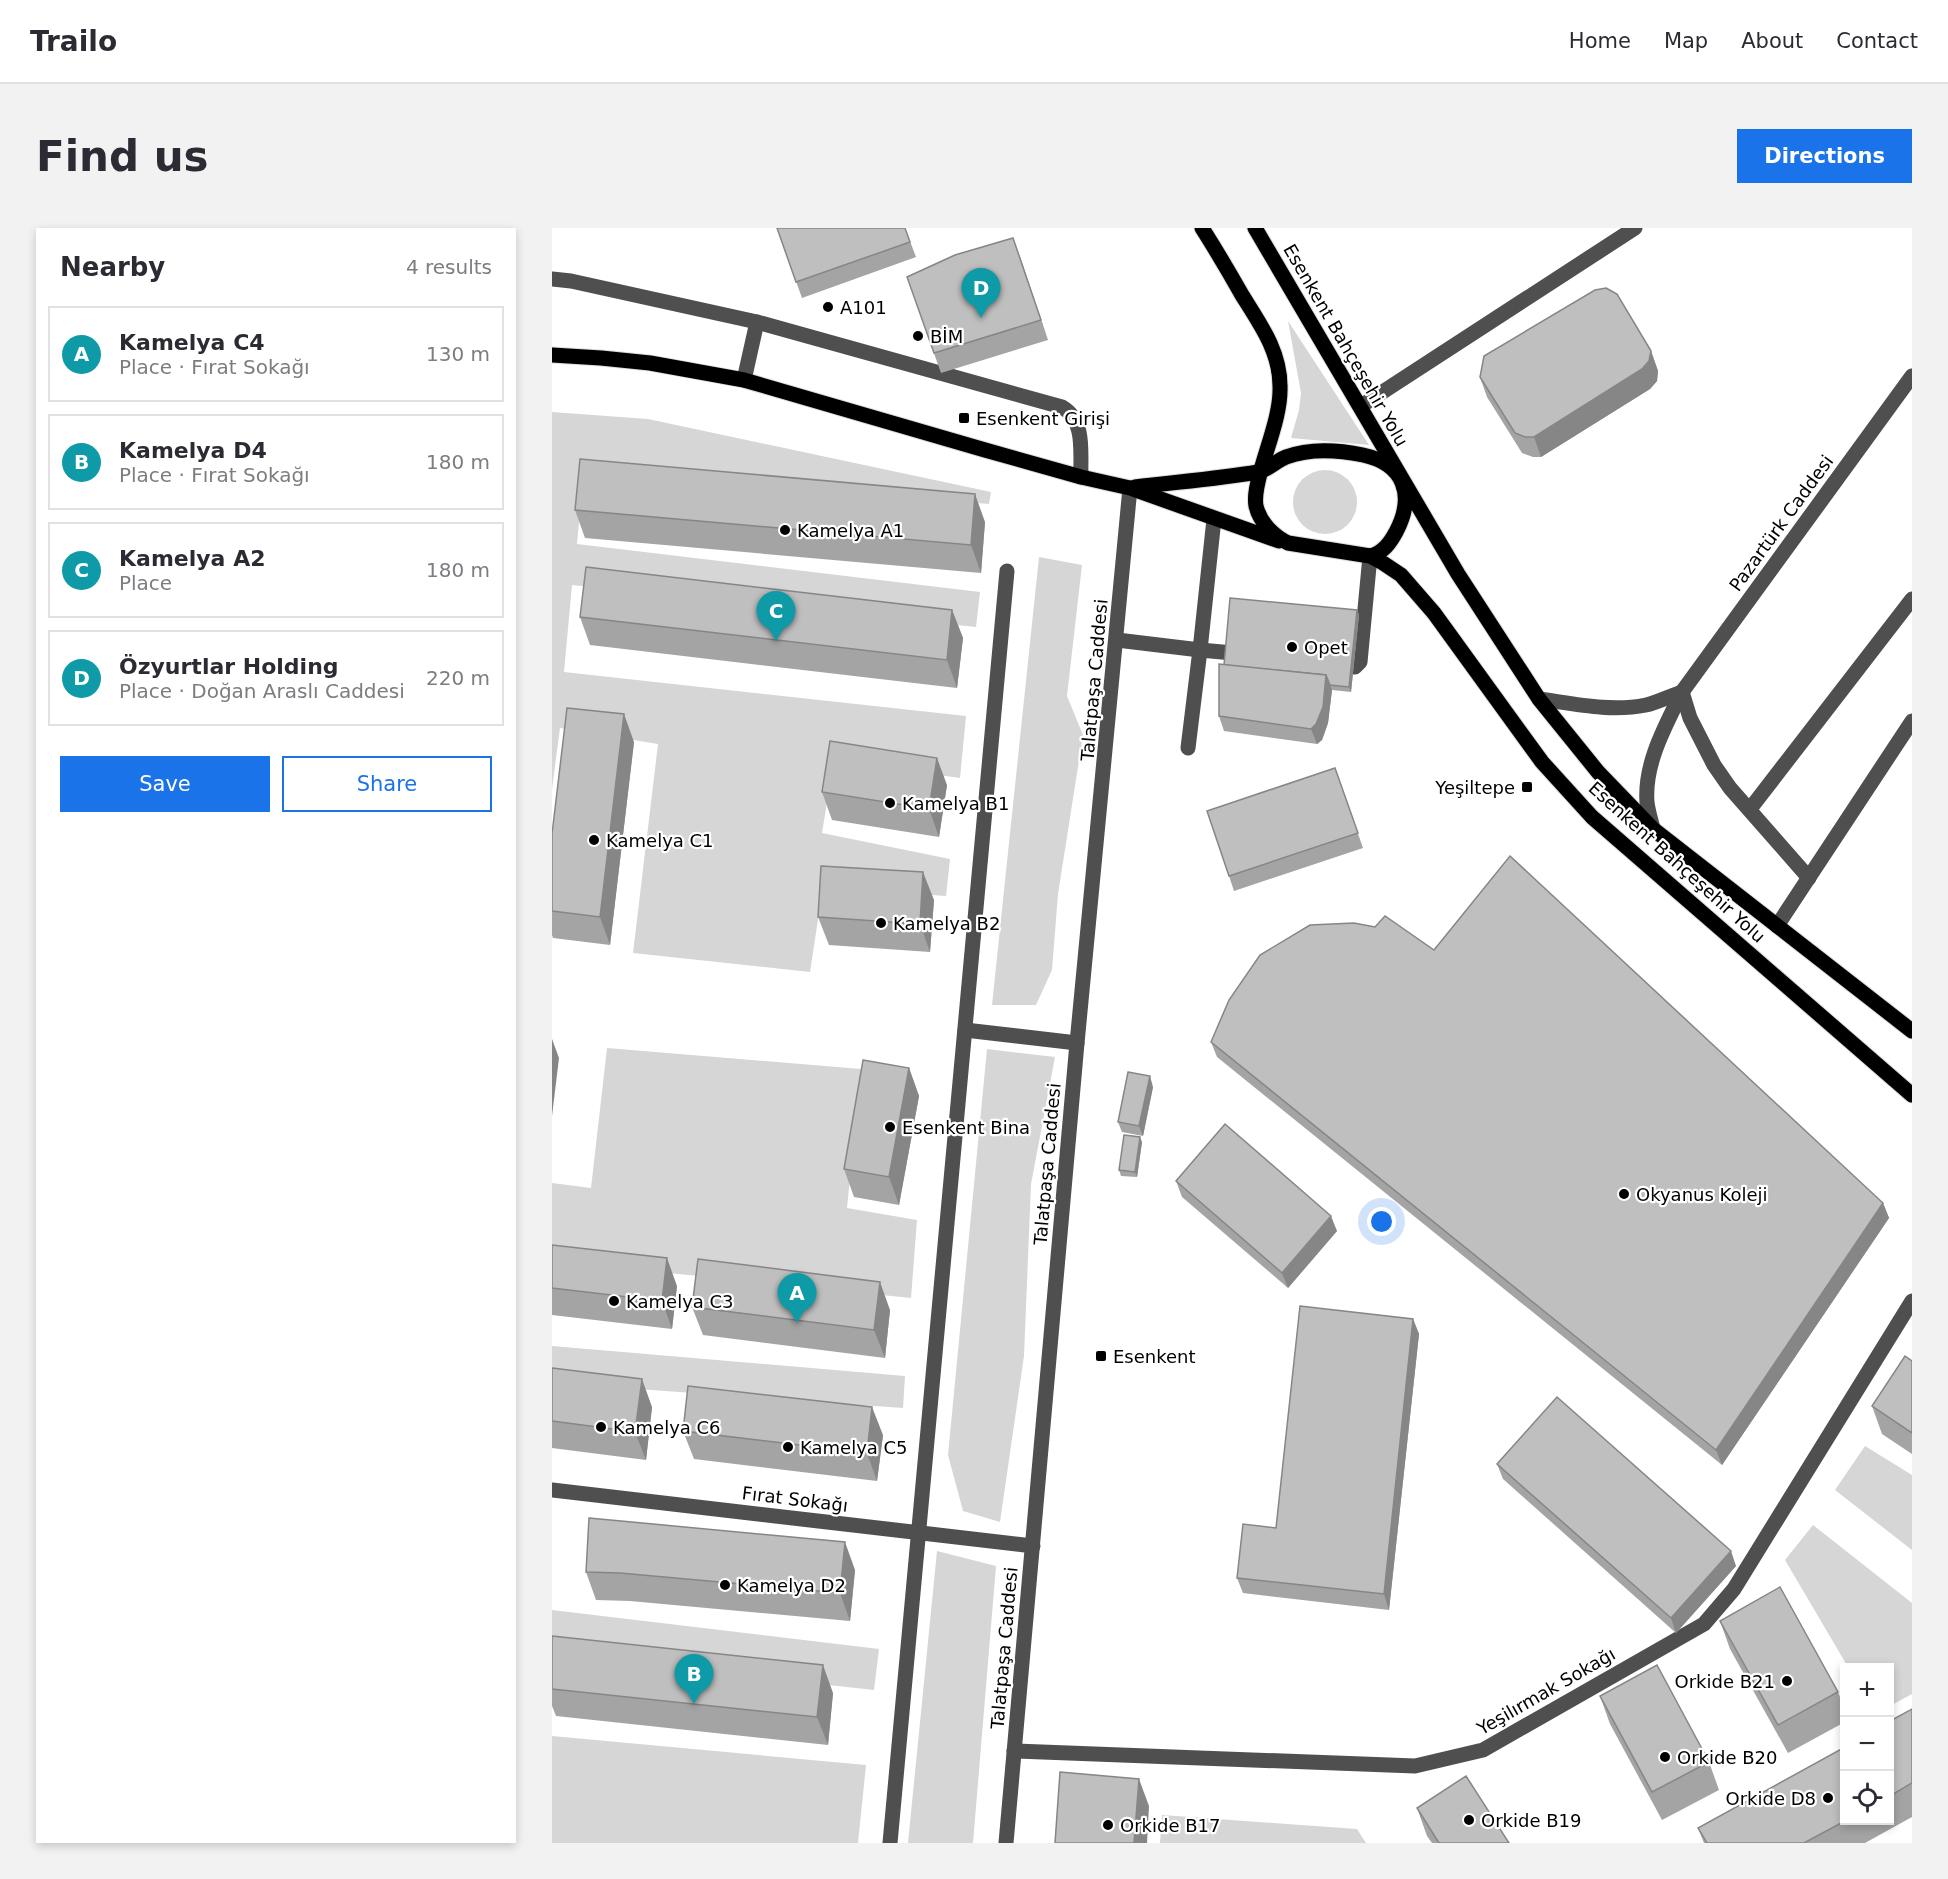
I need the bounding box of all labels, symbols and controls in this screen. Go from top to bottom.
text: Trailo [30,25,117,58]
text: Home [1569,29,1631,53]
text: Map [1664,29,1708,53]
text: About [1741,29,1803,53]
text: Contact [1836,29,1918,53]
button: Directions [1737,129,1912,183]
text: Find us [36,132,209,181]
street label: Esenkent Bahçeşehir Yolu [1279,240,1413,450]
text: Nearby [60,252,165,282]
text: 4 results [406,255,492,279]
pin: D [962,268,1000,318]
place label: A101 [840,297,887,318]
marker: A101 [821,300,835,314]
place label: BİM [930,326,963,347]
marker: BİM [911,329,925,343]
text: Kamelya C4 [119,330,265,355]
text: A [74,342,89,366]
text: 130 m [426,342,490,366]
text: Place · Fırat Sokağı [119,355,310,379]
place label: Esenkent Girişi [976,408,1110,429]
marker: Esenkent Girişi [957,411,971,425]
text: Kamelya D4 [119,438,267,463]
text: B [74,450,89,474]
text: 180 m [426,450,490,474]
street label: Pazartürk Caddesi [1725,451,1837,595]
text: Place · Fırat Sokağı [119,463,310,487]
place label: Kamelya A1 [797,520,904,541]
marker: Kamelya A1 [778,523,792,537]
text: Kamelya A2 [119,546,265,571]
text: C [74,558,89,582]
text: 180 m [426,558,490,582]
text: Place [119,571,172,595]
pin: C [756,592,796,641]
street label: Talatpaşa Caddesi [1076,598,1112,763]
place label: Opet [1304,637,1348,658]
marker: Opet [1285,640,1299,654]
text: Özyurtlar Holding [119,654,339,679]
text: D [73,666,90,690]
text: 220 m [426,666,490,690]
text: Place · Doğan Araslı Caddesi [119,679,405,703]
button: Save [60,756,270,812]
button: Share [282,756,492,812]
place label: Yeşiltepe [1434,777,1515,798]
street label: Esenkent Bahçeşehir Yolu [1584,777,1770,947]
marker: Yeşiltepe [1520,780,1534,794]
place label: Kamelya B1 [902,793,1009,814]
marker: Kamelya B1 [883,796,897,810]
place label: Kamelya C1 [606,830,714,851]
marker: Kamelya C1 [587,833,601,847]
place label: Kamelya B2 [893,913,1000,934]
marker: Kamelya B2 [874,916,888,930]
street label: Talatpaşa Caddesi [1029,1082,1065,1247]
place label: Esenkent Bina [902,1117,1030,1138]
marker: Esenkent Bina [883,1120,897,1134]
place label: Okyanus Koleji [1636,1184,1768,1205]
marker: Okyanus Koleji [1617,1187,1631,1201]
your location [1367,1207,1396,1236]
pin: A [778,1274,816,1323]
place label: Kamelya C3 [626,1291,734,1312]
marker: Kamelya C3 [607,1294,621,1308]
place label: Esenkent [1113,1346,1196,1367]
marker: Esenkent [1094,1349,1108,1363]
place label: Kamelya C6 [613,1417,721,1438]
marker: Kamelya C6 [594,1420,608,1434]
place label: Kamelya C5 [800,1437,908,1458]
marker: Kamelya C5 [781,1440,795,1454]
street label: Fırat Sokağı [741,1482,849,1516]
street label: Talatpaşa Caddesi [986,1566,1022,1731]
place label: Kamelya D2 [737,1575,846,1596]
marker: Kamelya D2 [718,1578,732,1592]
street label: Yeşilırmak Sokağı [1472,1643,1619,1740]
pin: B [674,1654,714,1704]
map controls [1840,1663,1894,1825]
button: + [1840,1663,1894,1717]
place label: Orkide B21 [1675,1671,1775,1692]
marker: Orkide B21 [1780,1674,1794,1688]
button: − [1840,1717,1894,1771]
place label: Orkide B20 [1677,1747,1777,1768]
marker: Orkide B20 [1658,1750,1672,1764]
button: locate [1840,1771,1894,1825]
place label: Orkide D8 [1725,1788,1816,1809]
marker: Orkide D8 [1821,1791,1835,1805]
place label: Orkide B19 [1481,1810,1581,1831]
marker: Orkide B19 [1462,1813,1476,1827]
place label: Orkide B17 [1120,1815,1220,1836]
marker: Orkide B17 [1101,1818,1115,1832]

